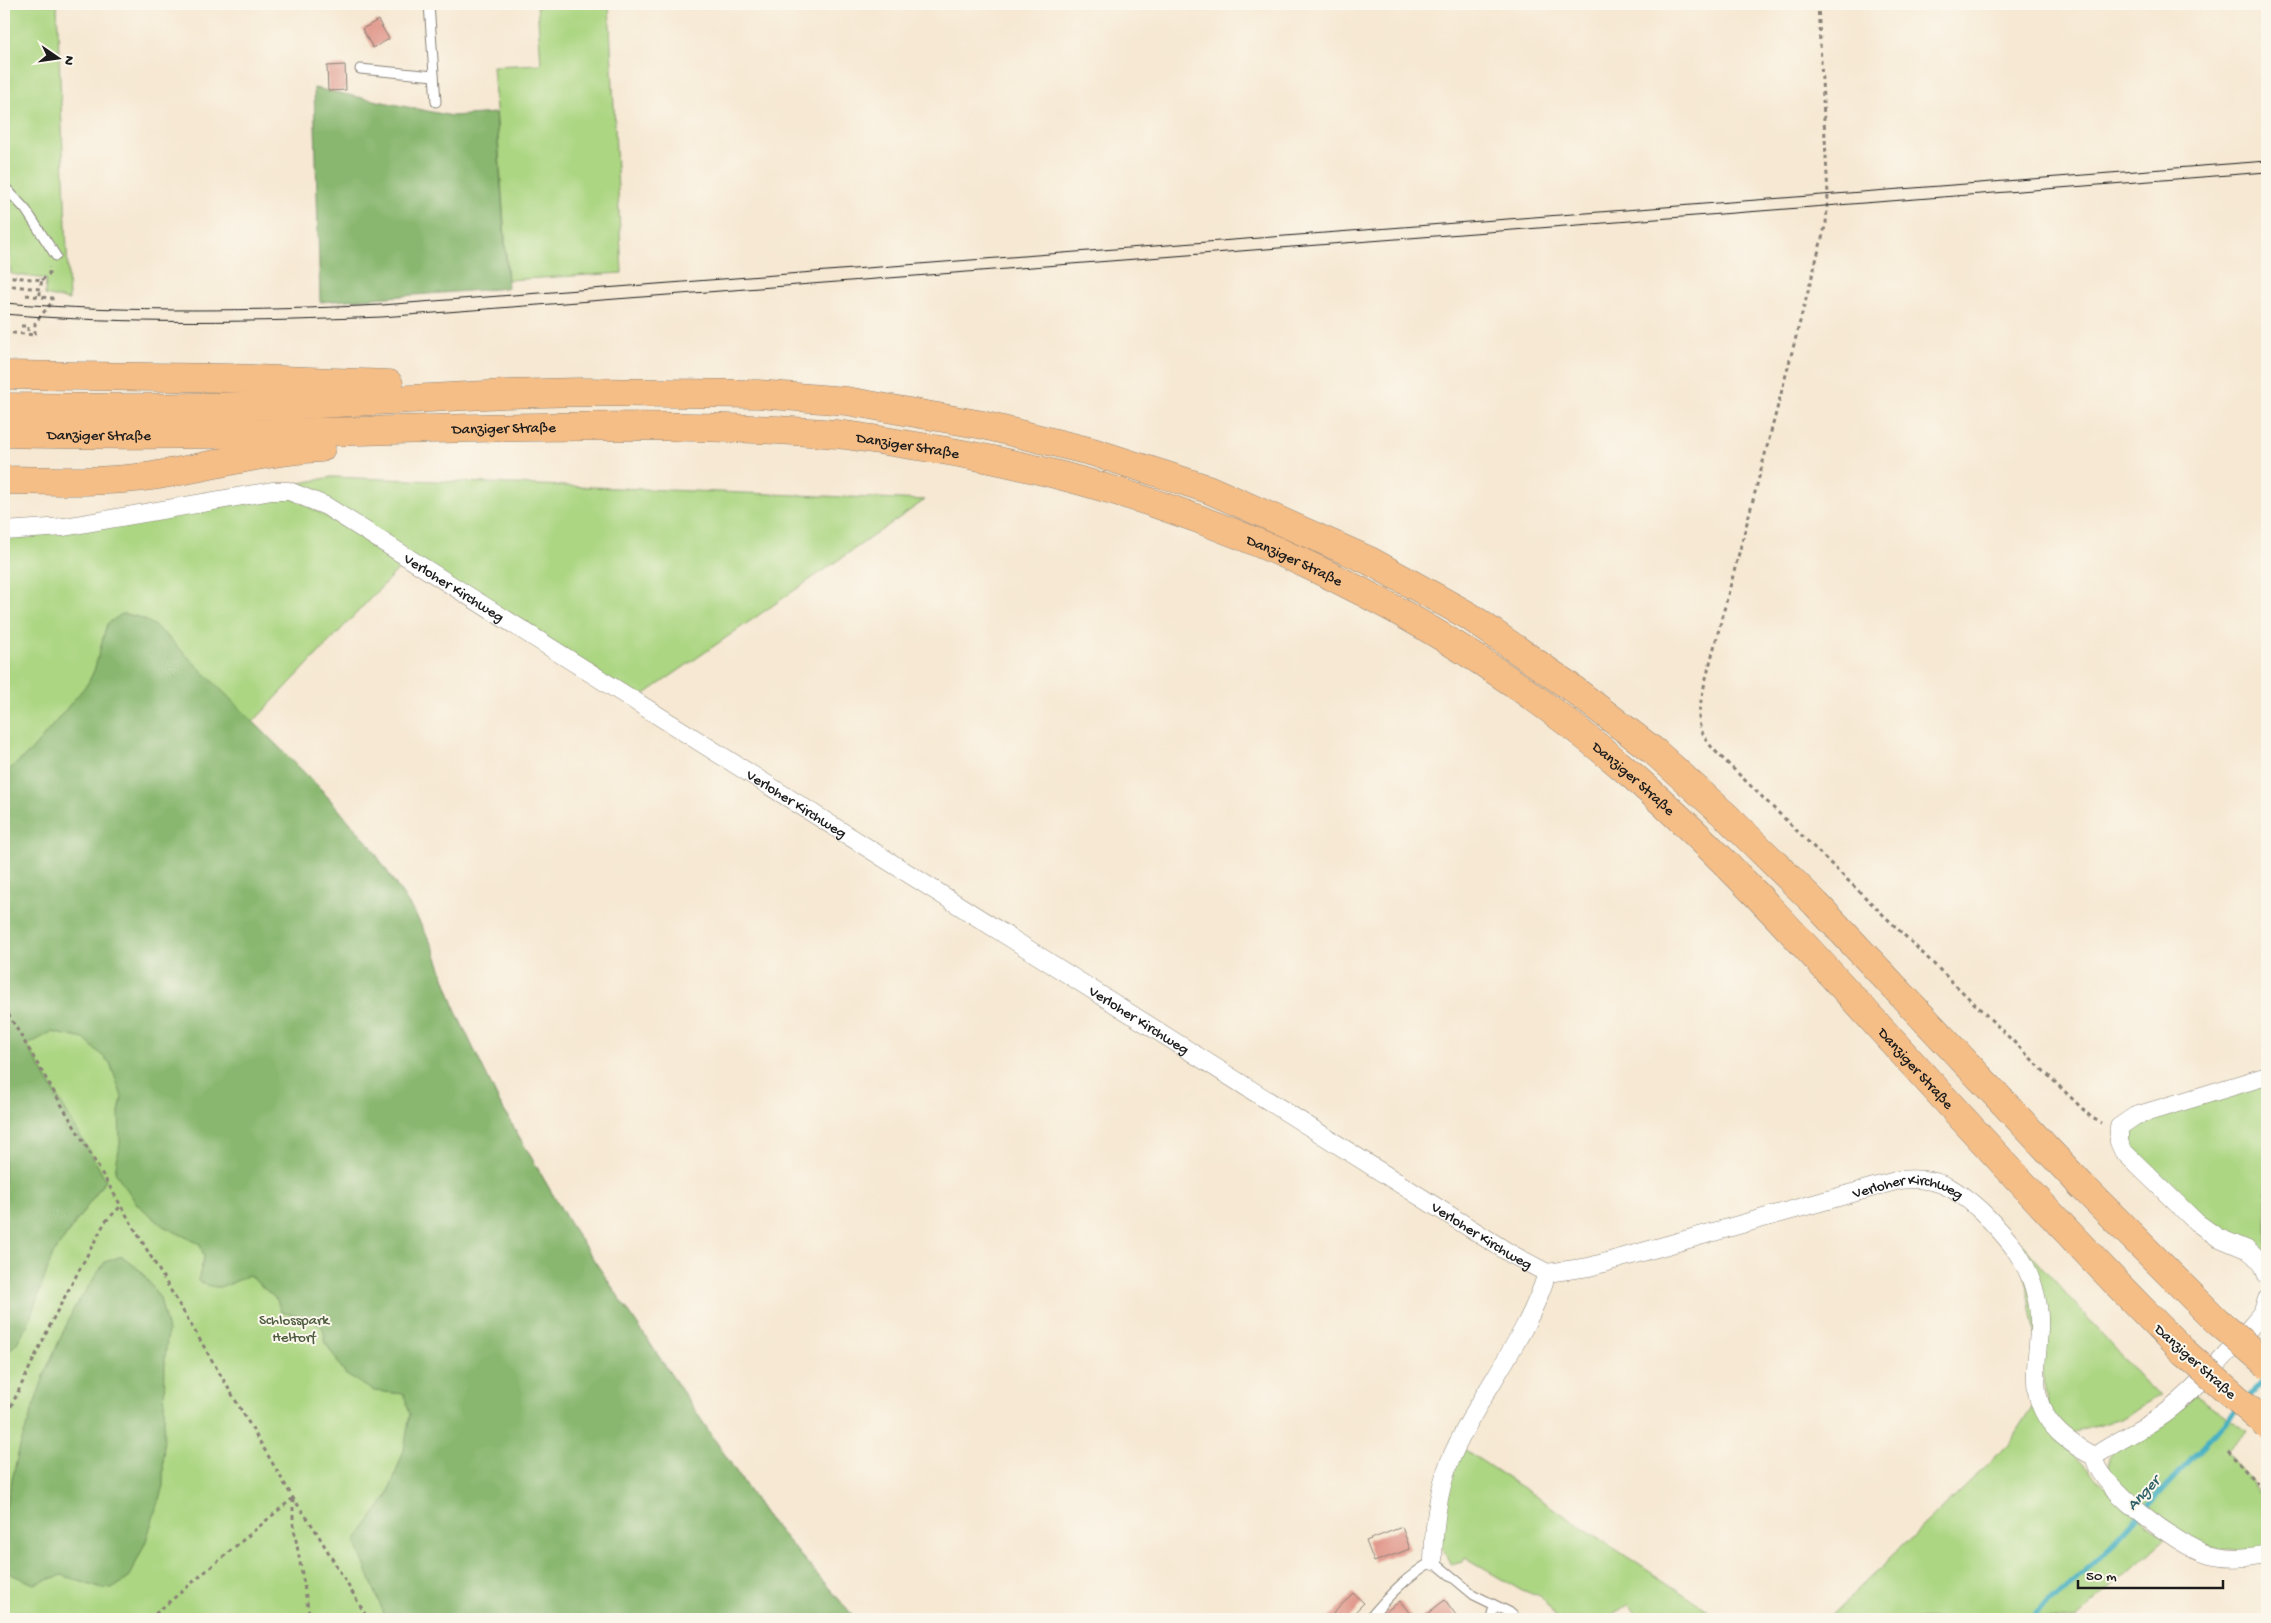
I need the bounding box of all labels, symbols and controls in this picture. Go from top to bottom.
north arrow [32,32,82,82]
text: N [59,54,78,67]
street label: Danziger Straße [451,420,556,440]
street label: Danziger Straße [46,427,151,446]
street label: Danziger Straße [854,429,961,464]
street label: Danziger Straße [1242,531,1345,591]
street label: Verloher Kirchweg [399,550,507,627]
street label: Danziger Straße [1587,738,1678,821]
street label: Verloher Kirchweg [741,766,849,843]
street label: Verloher Kirchweg [1084,982,1192,1059]
street label: Danziger Straße [1873,1024,1957,1114]
street label: Verloher Kirchweg [1850,1172,1966,1205]
street label: Verloher Kirchweg [1426,1198,1535,1275]
park label: Schlosspark Heltorf [259,1312,330,1347]
street label: Danziger Straße [2149,1320,2239,1404]
water label: Anger [2124,1471,2167,1516]
scale bar [2078,1558,2224,1590]
text: 50 m [2086,1568,2117,1586]

